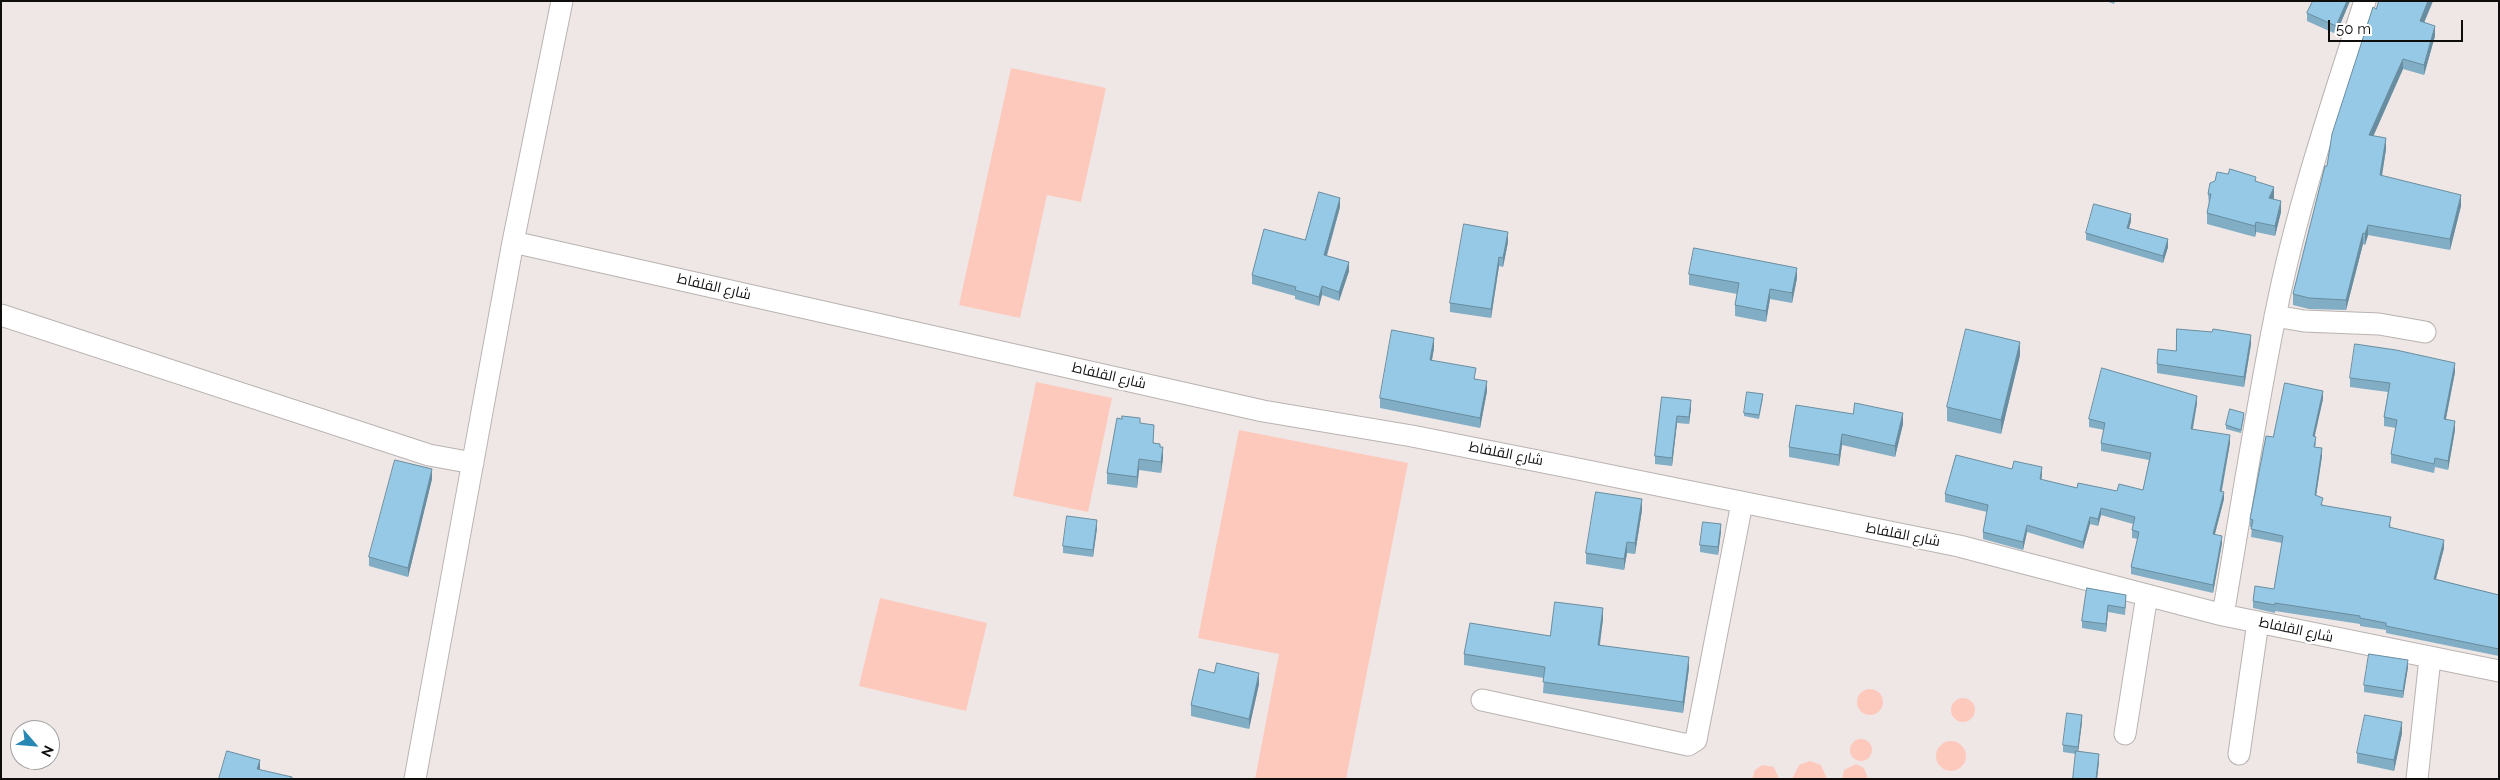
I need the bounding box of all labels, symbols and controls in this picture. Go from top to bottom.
scale bar [2330,10,2465,42]
text: 50 m [2336,20,2371,38]
street label: شارع القلفاط [675,270,753,304]
street label: شارع القلفاط [1070,359,1148,393]
street label: شارع القلفاط [1467,439,1545,469]
street label: شارع القلفاط [1864,520,1942,550]
street label: شارع القلفاط [2257,614,2335,646]
north arrow [10,720,60,770]
text: N [38,743,57,760]

